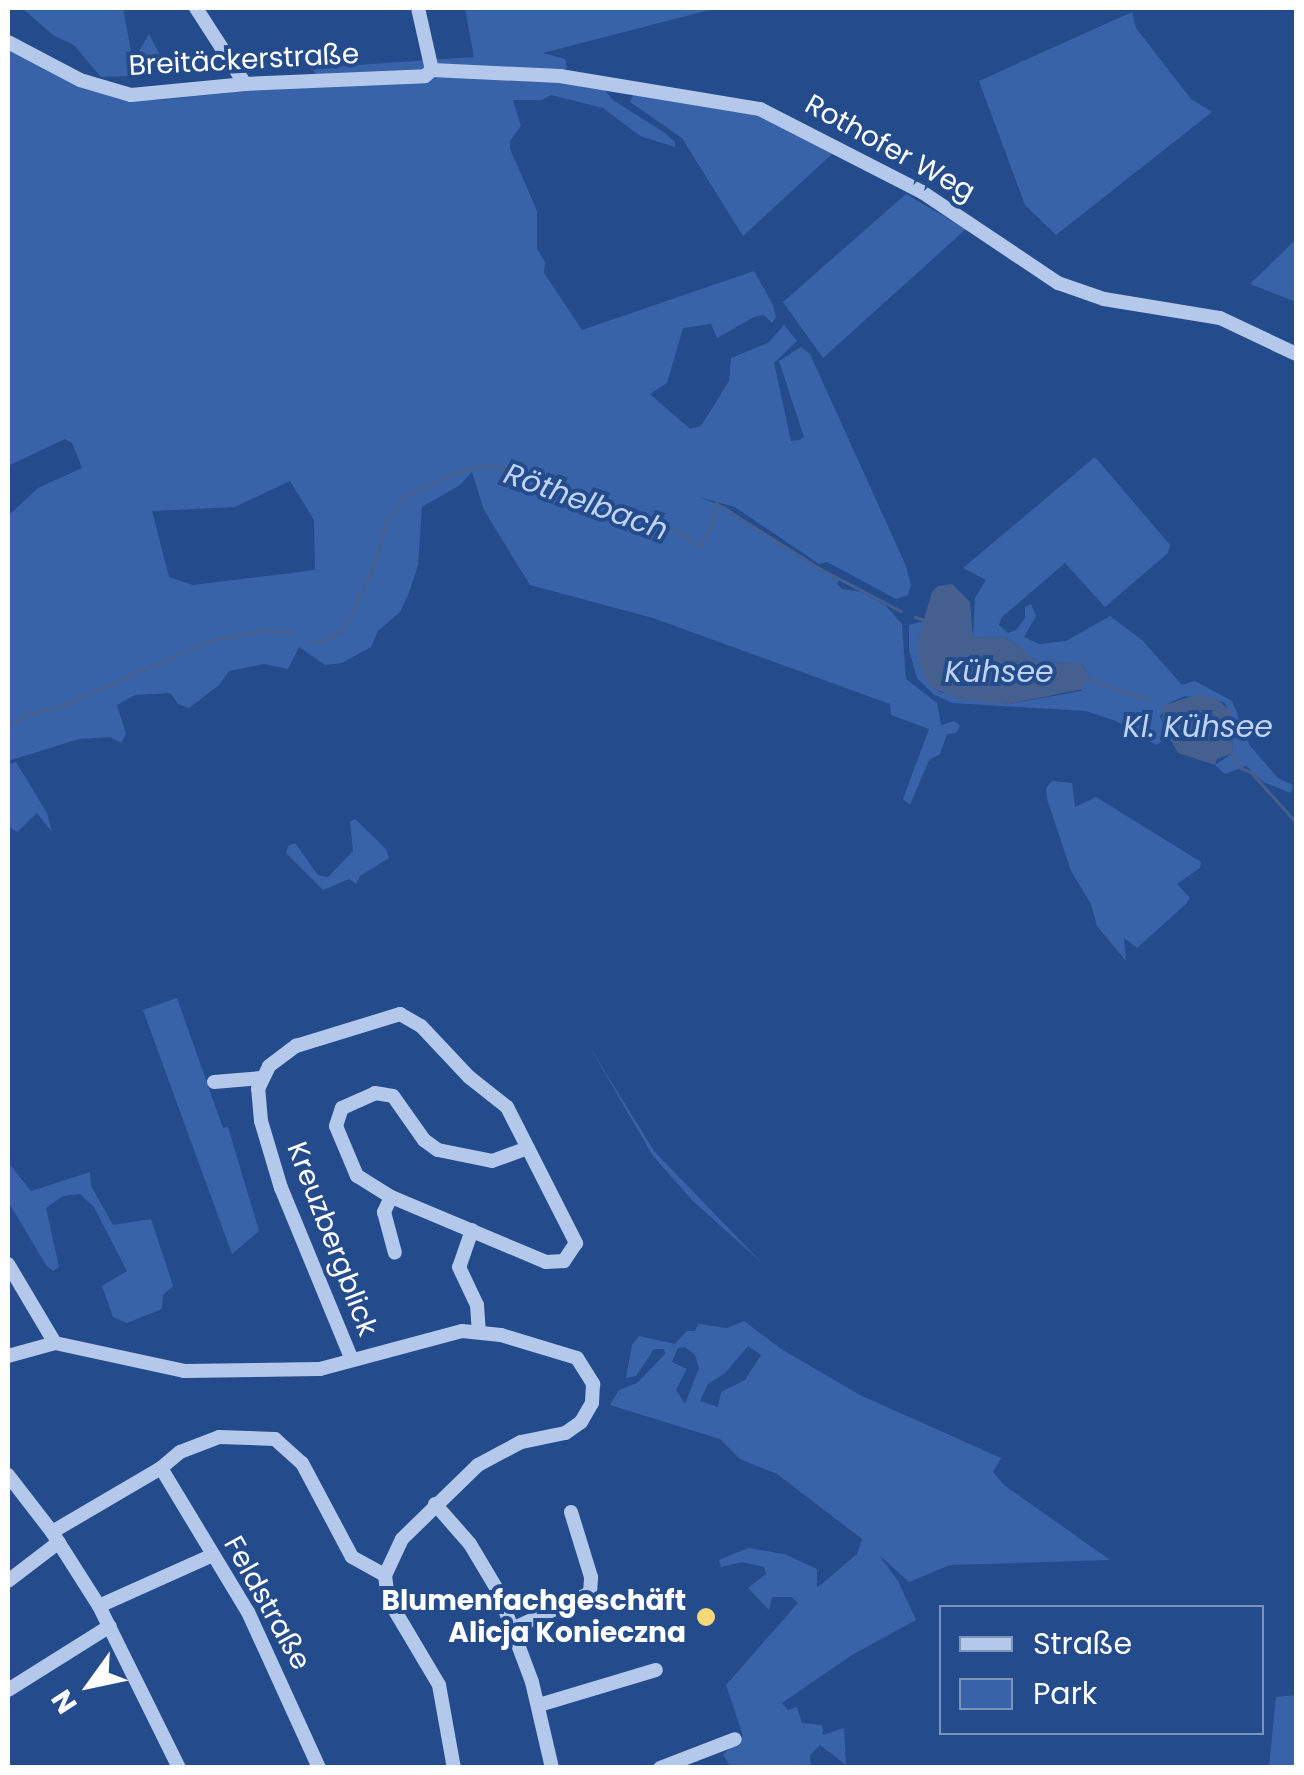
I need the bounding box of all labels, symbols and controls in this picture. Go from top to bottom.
street label: Breitäckerstraße [128,37,360,83]
street label: Rothofer Weg [799,87,981,209]
water label: Röthelbach [499,456,673,548]
water label: Kühsee [944,654,1054,690]
water label: Kl. Kühsee [1123,709,1273,745]
street label: Kreuzbergblick [280,1137,384,1341]
street label: Feldstraße [216,1530,318,1676]
place label: Blumenfachgeschäft Alicja Konieczna [382,1584,686,1650]
legend [939,1605,1264,1735]
marker: Blumenfachgeschäft Alicja Konieczna [695,1606,717,1628]
text: Straße [1033,1622,1132,1665]
north arrow [40,1635,140,1735]
text: Park [1033,1672,1097,1715]
text: N [42,1682,87,1721]

